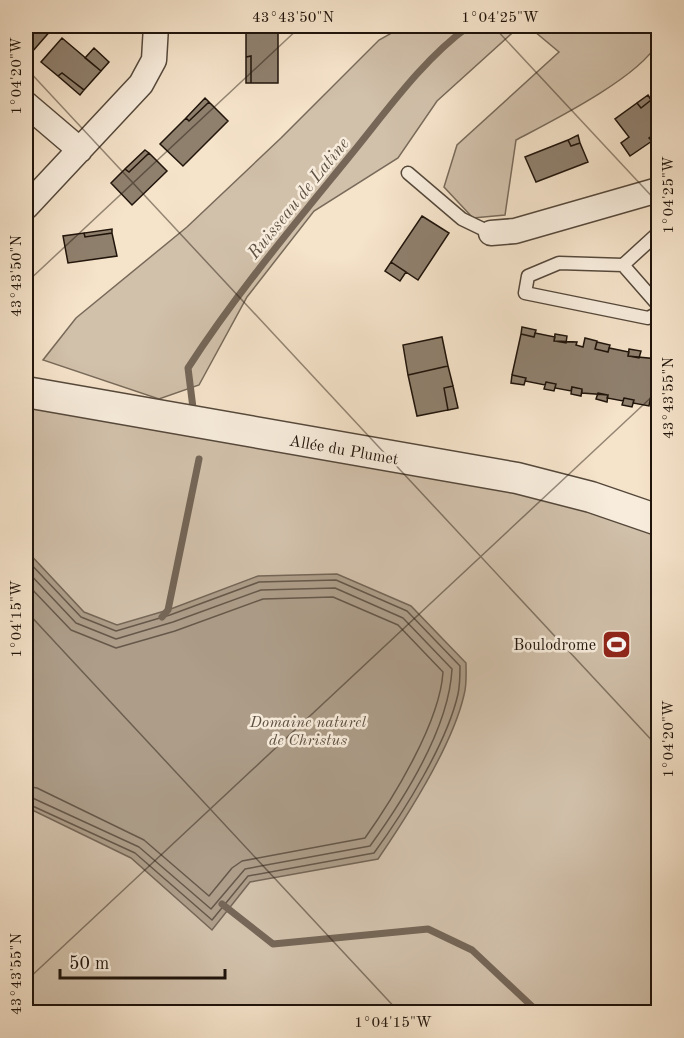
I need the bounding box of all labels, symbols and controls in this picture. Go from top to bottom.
text: 43°43'50"N [252,11,334,26]
text: 1°04'25"W [461,11,539,26]
text: 1°04'20"W [10,37,25,115]
water label: Ruisseau de Latine [244,135,353,263]
text: 1°04'25"W [662,156,677,234]
text: 43°43'50"N [10,235,25,317]
text: 43°43'55"N [662,357,677,439]
street label: Allée du Plumet [288,433,400,469]
text: 1°04'15"W [10,580,25,658]
sports icon: Boulodrome [601,628,633,660]
place label: Boulodrome [513,638,596,654]
text: 1°04'20"W [662,700,677,778]
park label: Domaine naturel de Christus [249,715,367,749]
text: 43°43'55"N [10,933,25,1015]
scale bar [60,942,225,980]
text: 50 m [69,955,109,973]
text: 1°04'15"W [354,1016,432,1031]

